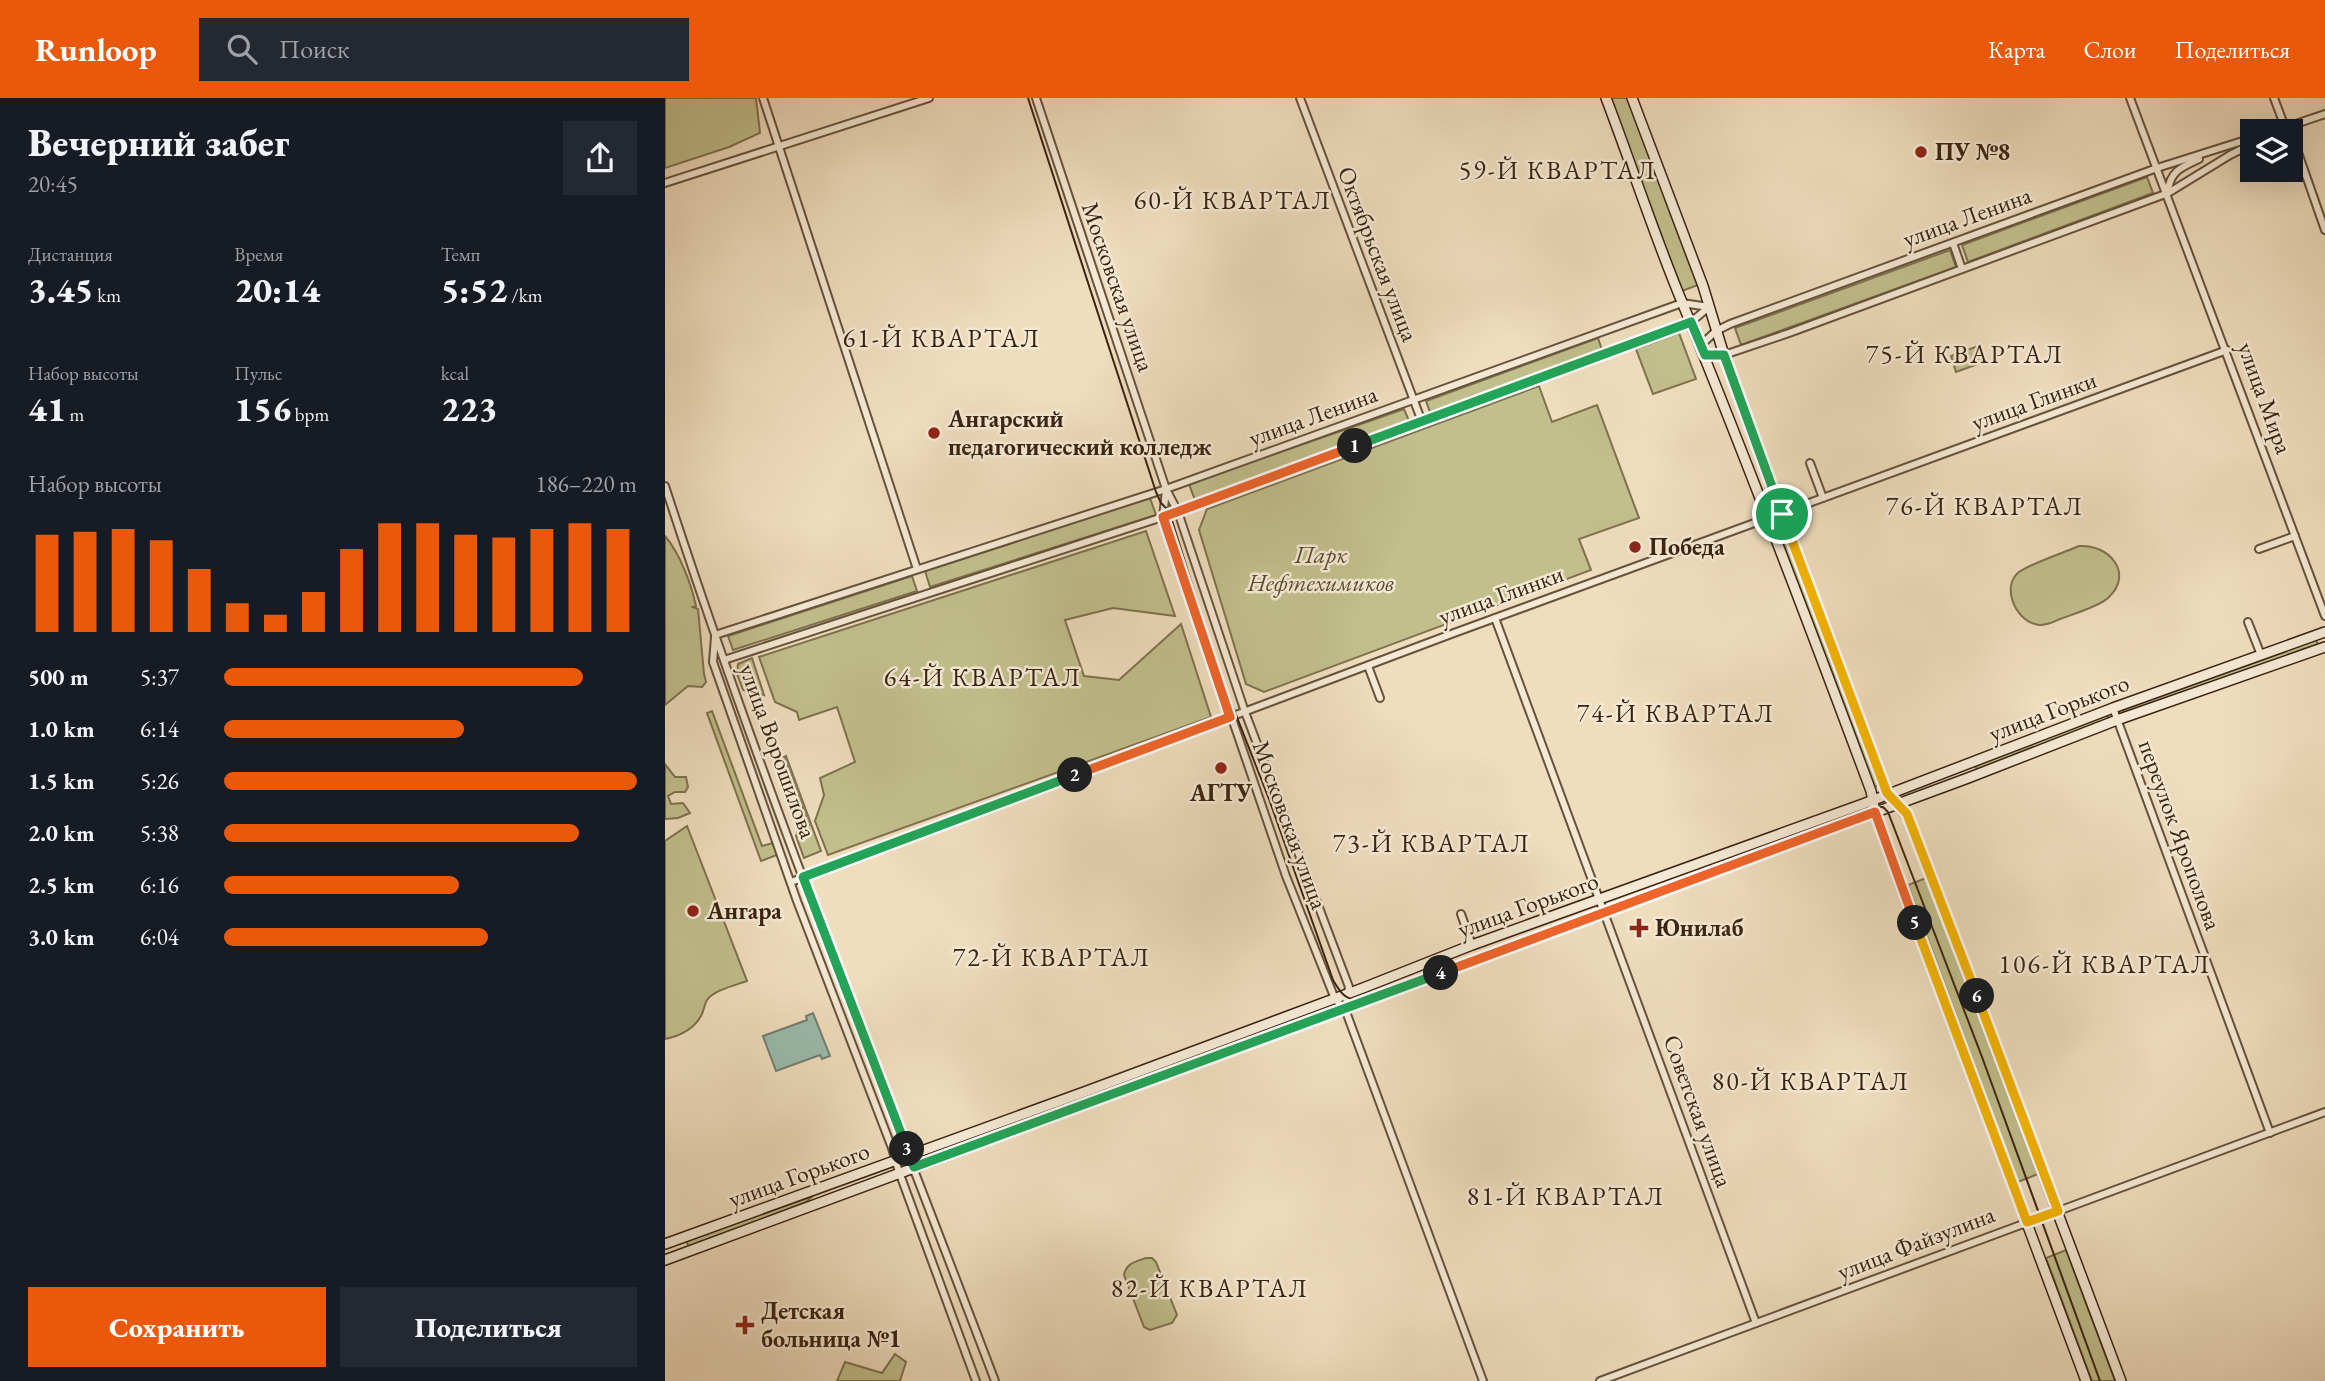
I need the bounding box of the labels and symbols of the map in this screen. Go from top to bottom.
place label: ПУ №8 [1935,136,2010,167]
marker: ПУ №8 [1913,144,1929,160]
district label: 59-Й КВАРТАЛ [1459,153,1657,187]
street label: Октябрьская улица [1331,162,1426,346]
street label: улица Ленина [1898,179,2036,254]
district label: 60-Й КВАРТАЛ [1134,183,1332,217]
street label: Московская улица [1075,198,1162,376]
district label: 61-Й КВАРТАЛ [843,321,1041,355]
district label: 75-Й КВАРТАЛ [1866,337,2064,371]
street label: улица Мира [2231,338,2300,458]
street label: улица Глинки [1967,363,2101,437]
street label: улица Ленина [1244,378,1382,453]
place label: Ангарский педагогический колледж [947,403,1212,462]
marker: Ангарский педагогический колледж [926,425,942,441]
pin: 1 [1337,428,1373,464]
pin [1752,484,1812,544]
district label: 76-Й КВАРТАЛ [1886,489,2084,523]
place label: Победа [1649,531,1725,562]
park label: Парк Нефтехимиков [1247,539,1394,598]
marker: Победа [1627,539,1643,555]
street label: улица Глинки [1434,557,1568,631]
street label: улица Ворошилова [733,659,825,843]
district label: 64-Й КВАРТАЛ [884,660,1082,694]
street label: улица Горького [1984,667,2134,749]
district label: 74-Й КВАРТАЛ [1577,696,1775,730]
street label: Московская улица [1246,736,1335,914]
street label: переулок Ярополова [2132,736,2229,934]
pin: 2 [1057,758,1093,792]
marker: АГТУ [1213,760,1229,776]
place label: АГТУ [1189,777,1253,808]
district label: 73-Й КВАРТАЛ [1333,826,1531,860]
street label: улица Горького [1453,865,1603,944]
place label: Ангара [706,895,782,926]
marker: Ангара [685,903,701,919]
pin: 5 [1897,906,1933,940]
place label: Юнилаб [1655,912,1744,943]
marker: Юнилаб [1629,918,1649,938]
district label: 72-Й КВАРТАЛ [953,940,1151,974]
district label: 106-Й КВАРТАЛ [1998,947,2212,981]
pin: 4 [1423,956,1459,990]
pin: 6 [1959,978,1995,1014]
street label: Советская улица [1657,1030,1741,1192]
district label: 80-Й КВАРТАЛ [1712,1064,1910,1098]
pin: 3 [889,1132,925,1166]
street label: улица Горького [724,1135,874,1214]
district label: 81-Й КВАРТАЛ [1467,1179,1665,1213]
street label: улица Файзулина [1833,1198,1999,1287]
district label: 82-Й КВАРТАЛ [1111,1271,1309,1305]
place label: Детская больница №1 [761,1295,901,1354]
marker: Детская больница №1 [735,1315,755,1335]

